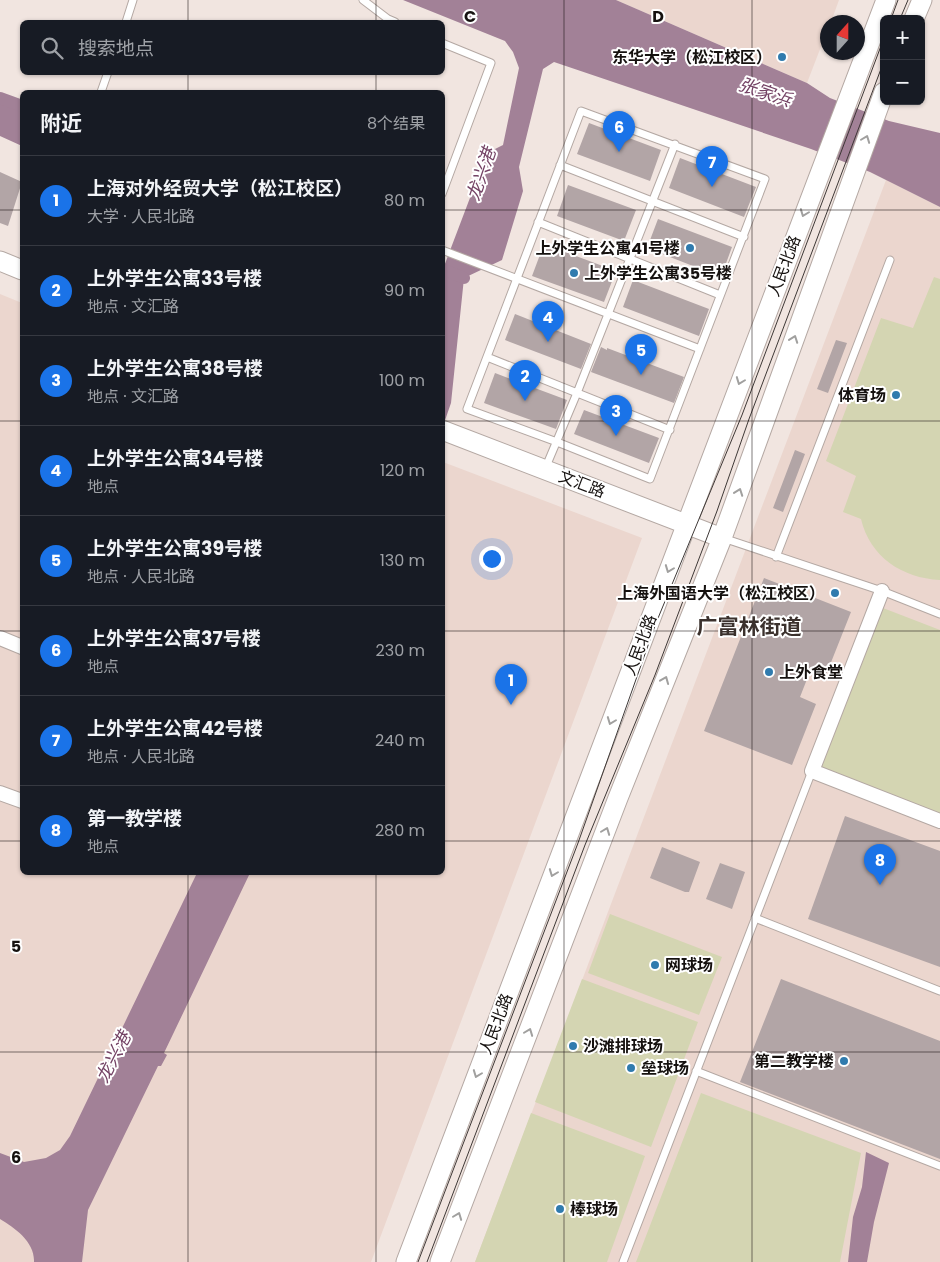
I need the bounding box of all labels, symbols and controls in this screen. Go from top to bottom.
text: C [464,5,476,28]
text: D [652,5,664,28]
north arrow [820,15,865,60]
map controls [880,15,925,105]
button: + [880,15,925,60]
search box [20,20,445,75]
icon: search [38,34,66,62]
text: 搜索地点 [78,35,154,62]
place label: 东华大学（松江校区） [612,46,772,69]
marker: 东华大学（松江校区） [776,51,788,63]
button: − [880,60,925,105]
water label: 张家浜 [735,71,796,113]
text: 附近 [40,109,82,138]
pin: 6 [603,111,635,152]
text: 8个结果 [367,112,425,135]
one-way arrow [860,135,870,144]
water label: 龙兴港 [460,142,503,204]
pin: 7 [696,146,728,187]
text: 上海对外经贸大学（松江校区） [87,175,353,202]
text: 1 [53,189,59,212]
text: 80 m [384,189,425,212]
text: 大学 · 人民北路 [87,205,195,228]
one-way arrow [800,208,810,216]
street label: 人民北路 [762,232,806,300]
place label: 上外学生公寓41号楼 [535,237,680,260]
marker: 上外学生公寓41号楼 [684,242,696,254]
place label: 上外学生公寓35号楼 [584,262,732,285]
text: 上外学生公寓33号楼 [87,265,262,292]
marker: 上外学生公寓35号楼 [568,267,580,279]
text: 2 [51,279,61,302]
text: 90 m [384,279,425,302]
text: 地点 · 文汇路 [87,295,179,318]
pin: 4 [532,301,564,342]
pin: 5 [625,334,657,375]
one-way arrow [788,335,798,344]
text: 上外学生公寓38号楼 [87,355,263,382]
pin: 2 [509,360,541,401]
text: 3 [51,369,61,392]
text: 100 m [379,369,425,392]
one-way arrow [736,376,746,385]
place label: 体育场 [838,384,886,407]
text: 地点 · 文汇路 [87,385,179,408]
marker: 体育场 [890,389,902,401]
pin: 3 [600,395,632,436]
text: 上外学生公寓34号楼 [87,445,263,472]
text: 4 [51,459,61,482]
text: 120 m [380,459,425,482]
street label: 文汇路 [555,465,609,503]
text: 地点 [87,475,119,498]
one-way arrow [733,488,743,497]
text: 上外学生公寓39号楼 [87,535,262,562]
your location [479,546,505,572]
text: 5 [51,549,61,572]
text: 130 m [380,549,425,572]
one-way arrow [665,564,675,573]
text: 地点 · 人民北路 [87,565,195,588]
place label: 上海外国语大学（松江校区） [617,582,825,605]
marker: 上海外国语大学（松江校区） [829,587,841,599]
street label: 人民北路 [618,611,662,679]
district label: 广富林街道 [697,612,802,641]
text: 上外学生公寓37号楼 [87,625,261,652]
text: 6 [51,639,61,662]
text: 230 m [376,639,425,662]
text: 地点 [87,655,119,678]
place label: 上外食堂 [779,661,843,684]
pin: 1 [495,664,527,705]
marker: 上外食堂 [763,666,775,678]
one-way arrow [659,676,670,685]
text: 上外学生公寓42号楼 [87,715,263,742]
one-way arrow [607,716,617,725]
text: 7 [52,729,60,752]
text: 240 m [375,729,425,752]
text: 地点 · 人民北路 [87,745,195,768]
text: 第一教学楼 [87,805,182,832]
text: 8 [51,819,61,842]
text: 280 m [375,819,425,842]
one-way arrow [600,828,610,836]
text: 地点 [87,835,119,858]
pin: 8 [864,844,896,885]
one-way arrow [549,868,560,877]
text: 5 [11,935,21,958]
place label: 网球场 [665,954,713,977]
marker: 网球场 [649,959,661,971]
street label: 人民北路 [474,990,518,1058]
water label: 龙兴港 [90,1025,138,1087]
one-way arrow [522,1028,533,1037]
place label: 沙滩排球场 [583,1035,663,1058]
marker: 沙滩排球场 [567,1040,579,1052]
place label: 第二教学楼 [754,1050,834,1073]
marker: 第二教学楼 [838,1055,850,1067]
place label: 垒球场 [641,1057,689,1080]
marker: 垒球场 [625,1062,637,1074]
one-way arrow [473,1069,483,1078]
text: 6 [11,1146,21,1169]
place label: 棒球场 [570,1198,618,1221]
marker: 棒球场 [554,1203,566,1215]
one-way arrow [452,1213,462,1221]

